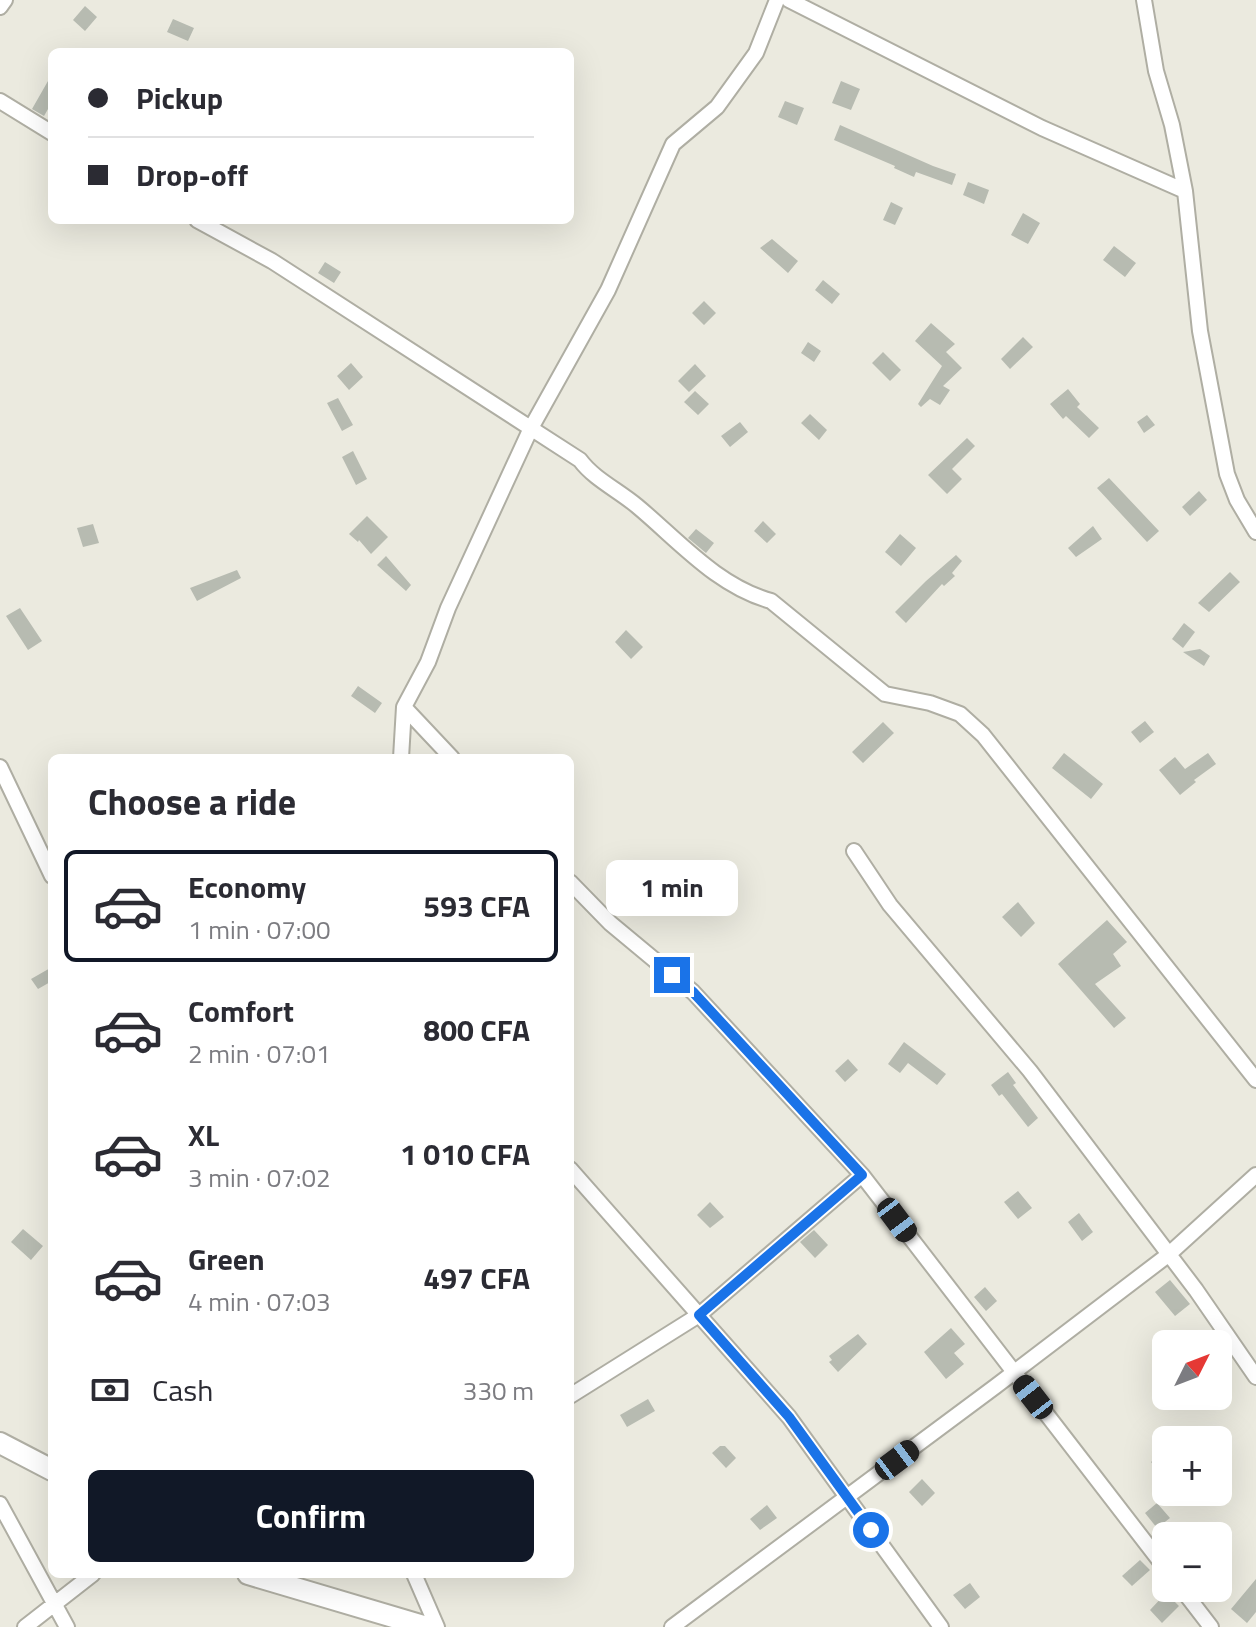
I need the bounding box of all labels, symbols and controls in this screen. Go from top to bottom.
text: Pickup [136,75,223,121]
text: Drop-off [136,152,248,198]
text: Choose a ride [88,774,296,829]
callout: 1 min [606,859,738,915]
text: Economy [188,864,306,910]
text: 1 min [640,868,704,907]
icon: car [92,870,164,942]
text: 593 CFA [423,883,530,929]
text: 1 min · 07:00 [188,910,331,949]
route end [654,957,690,993]
text: Comfort [188,988,294,1034]
icon: car [92,994,164,1066]
text: 800 CFA [423,1007,530,1053]
text: 2 min · 07:01 [188,1034,331,1073]
text: XL [188,1112,219,1158]
icon: car [92,1118,164,1190]
text: 1 010 CFA [400,1131,530,1177]
text: 3 min · 07:02 [188,1158,331,1197]
car [873,1194,921,1246]
text: Green [188,1236,265,1282]
icon: car [92,1242,164,1314]
text: 497 CFA [423,1255,530,1301]
text: 4 min · 07:03 [188,1282,331,1321]
north arrow [1152,1330,1232,1410]
map controls [1152,1330,1232,1602]
text: Cash [152,1367,213,1413]
icon: cash [88,1368,132,1412]
text: 330 m [463,1371,534,1410]
car [1009,1371,1057,1423]
button: + [1152,1426,1232,1506]
car [871,1436,923,1484]
button: Confirm [88,1470,534,1562]
route start [853,1512,889,1548]
button: − [1152,1522,1232,1602]

